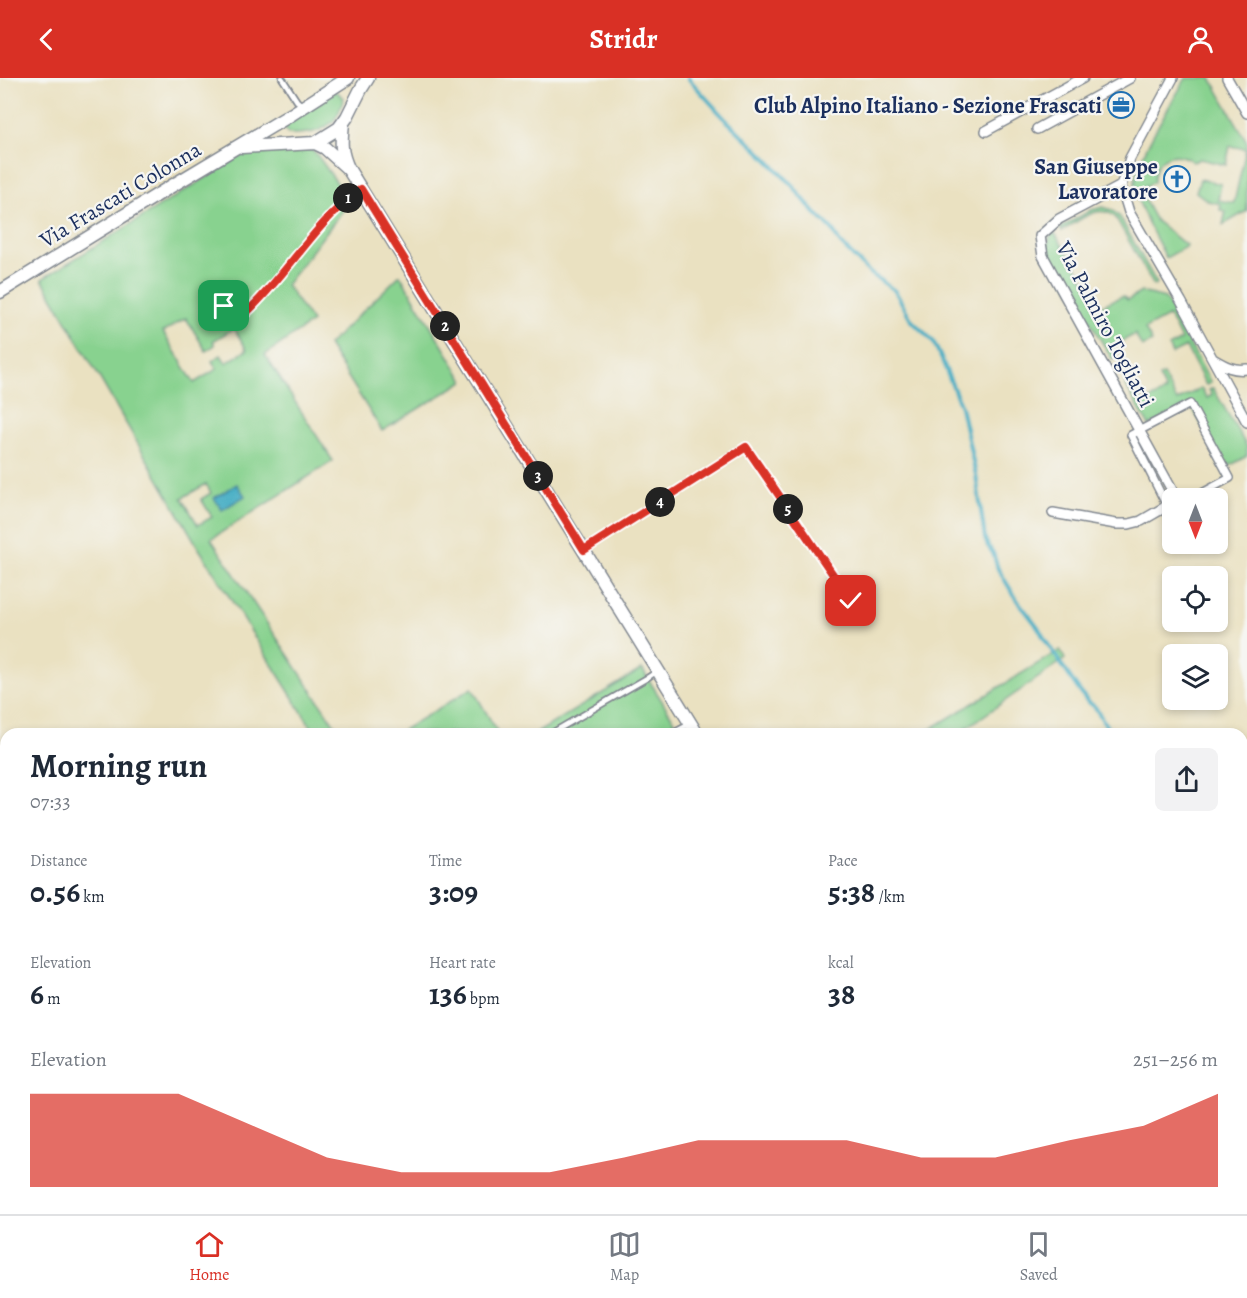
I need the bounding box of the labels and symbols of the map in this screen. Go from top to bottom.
office icon: Club Alpino Italiano - Sezione Frascati [1106,90,1136,120]
place label: Club Alpino Italiano - Sezione Frascati [754,91,1102,121]
street label: Via Frascati Colonna [33,134,208,256]
place label: San Giuseppe Lavoratore [1034,152,1158,207]
church icon: San Giuseppe Lavoratore [1162,164,1192,194]
pin: 1 [333,183,363,213]
street label: Via Palmiro Togliatti [1048,235,1162,413]
pin [198,280,249,331]
pin: 2 [430,311,460,341]
pin: 3 [523,461,553,491]
pin: 4 [645,487,675,517]
north arrow [1162,488,1228,554]
pin: 5 [773,494,803,524]
pin [825,575,876,626]

